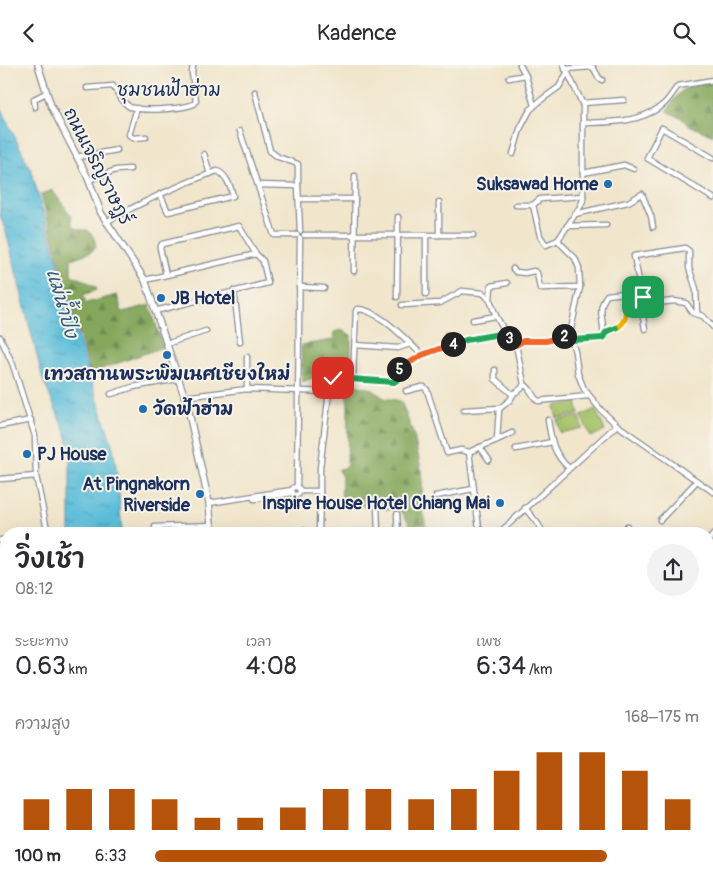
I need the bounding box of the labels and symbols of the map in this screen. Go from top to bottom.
district label: ชุมชนฟ้าฮ่าม [117,77,221,104]
street label: ถนนเจริญราษฎร์ [58,103,139,229]
place label: Suksawad Home [476,173,599,196]
marker: Suksawad Home [602,178,614,190]
water label: แม่น้ำปิง [41,264,90,343]
pin [622,276,664,318]
place label: JB Hotel [171,287,235,310]
marker: JB Hotel [155,292,167,304]
pin: 2 [552,323,576,349]
pin: 3 [496,325,522,351]
pin: 4 [440,331,466,357]
marker: เทวสถานพระพิฆเนศเชียงใหม่ [161,349,173,361]
pin [312,357,354,399]
pin: 5 [386,357,412,381]
place label: เทวสถานพระพิฆเนศเชียงใหม่ [44,362,290,386]
place label: วัดฟ้าฮ่าม [153,397,233,421]
marker: วัดฟ้าฮ่าม [137,403,149,415]
place label: PJ House [37,443,108,466]
marker: PJ House [21,448,33,460]
place label: At Pingnakorn Riverside [83,473,191,517]
marker: At Pingnakorn Riverside [194,488,206,500]
place label: Inspire House Hotel Chiang Mai [262,492,490,515]
marker: Inspire House Hotel Chiang Mai [494,497,506,509]

